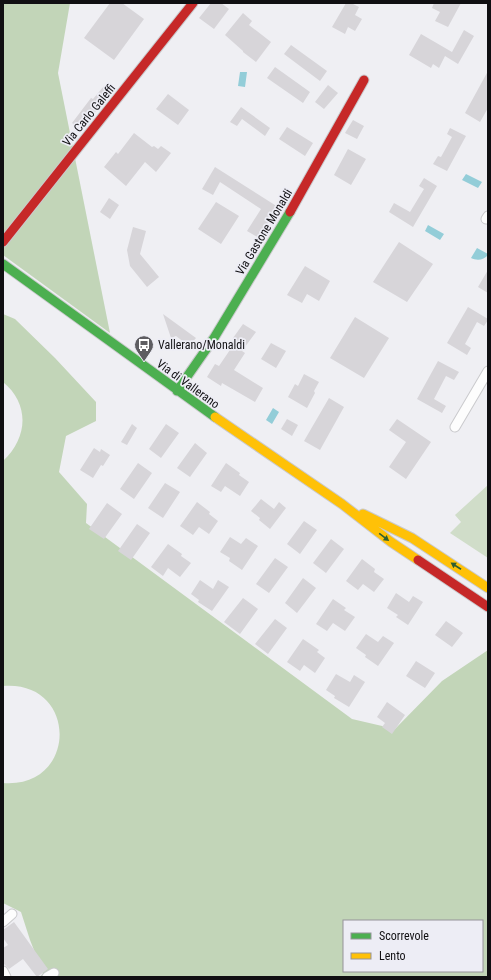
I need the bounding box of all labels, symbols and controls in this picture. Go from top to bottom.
street label: Via Carlo Galeffi [60,81,118,149]
street label: Via Gastone Monaldi [233,186,295,278]
bus stop icon: Vallerano/Monaldi [133,334,155,362]
place label: Vallerano/Monaldi [158,338,245,352]
street label: Via di Vallerano [154,357,222,411]
one-way arrow [378,533,389,541]
one-way arrow [451,562,461,570]
legend [343,920,483,972]
text: Scorrevole [379,929,429,943]
text: Lento [379,949,406,963]

